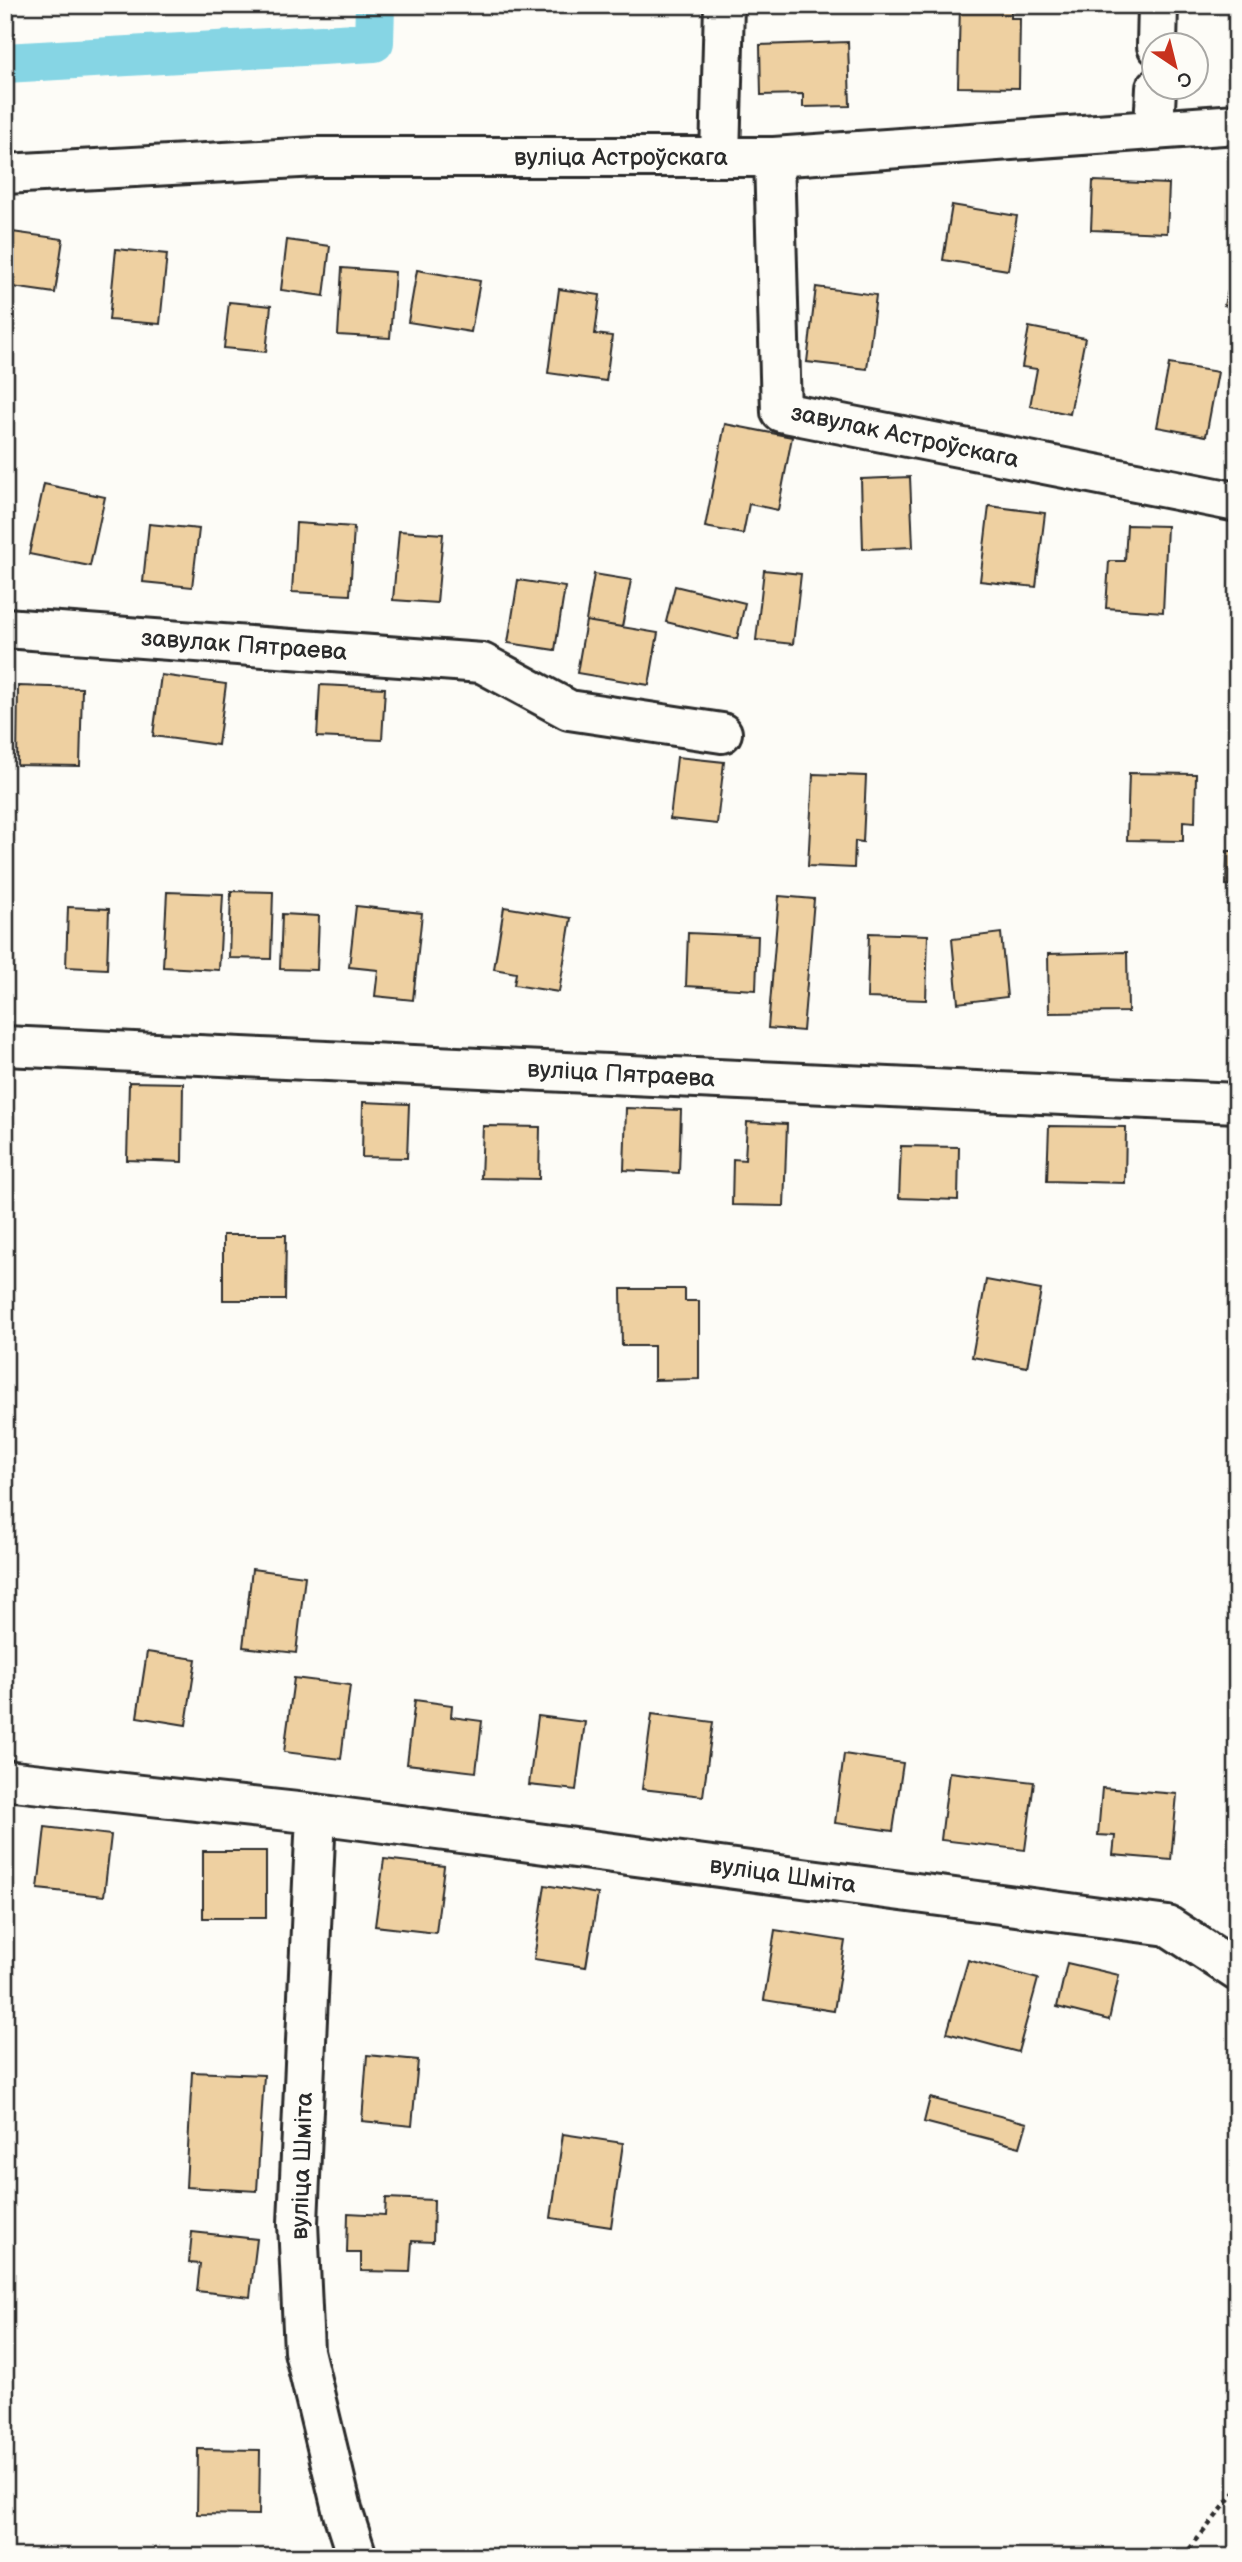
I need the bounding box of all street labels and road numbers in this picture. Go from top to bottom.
street label: вуліца Астроўскага [514,143,728,172]
street label: завулак Астроўскага [788,398,1022,474]
street label: завулак Пятраева [140,623,348,667]
street label: вуліца Пятраева [526,1055,716,1093]
street label: вуліца Шміта [708,1850,858,1900]
street label: вуліца Шміта [285,2092,319,2240]

